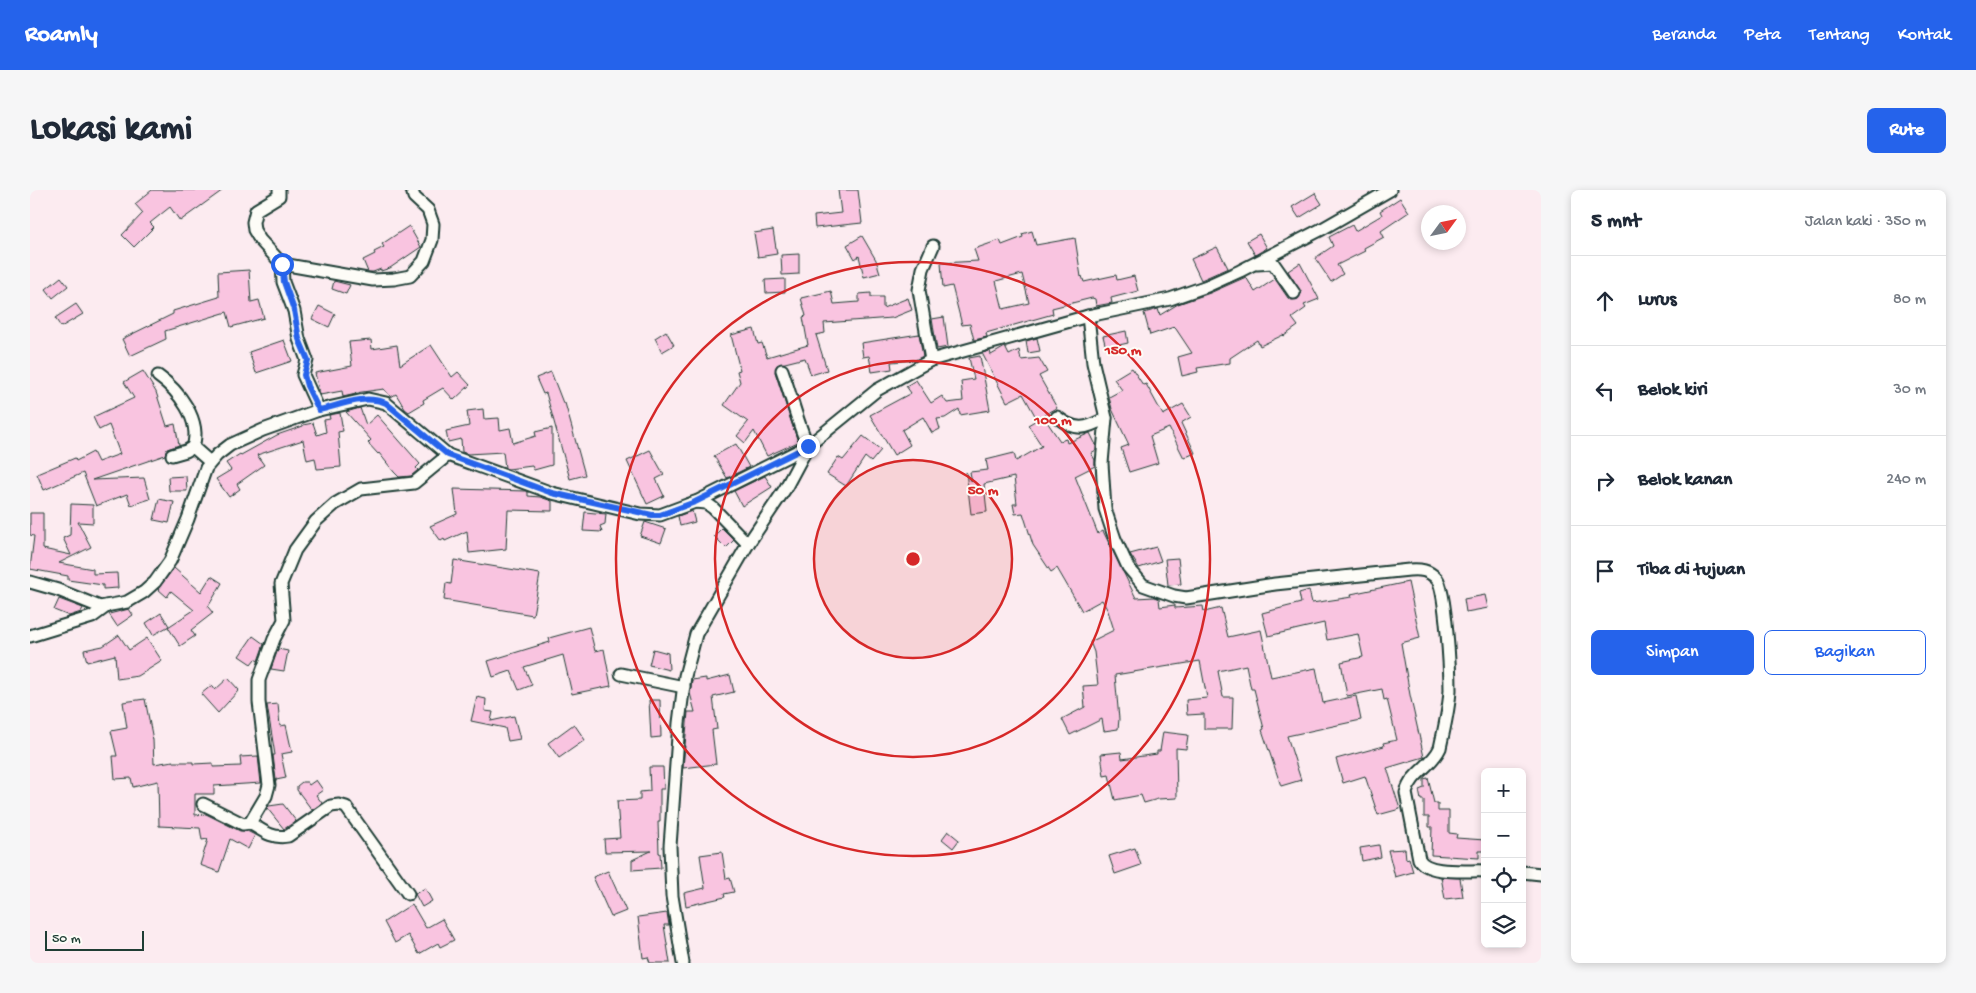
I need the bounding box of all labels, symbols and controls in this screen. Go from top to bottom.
text: Roamly [25,21,98,50]
text: Beranda [1652,25,1716,46]
text: Peta [1744,25,1781,46]
text: Tentang [1809,25,1870,46]
text: Kontak [1898,25,1951,46]
button: Rute [1867,108,1946,153]
text: Lokasi kami [30,110,192,151]
north arrow [1421,205,1466,250]
text: 5 mnt [1591,210,1640,235]
text: Jalan kaki · 350 m [1805,213,1926,232]
route start [271,253,294,276]
icon: ahead [1591,287,1619,315]
text: Lurus [1638,289,1677,312]
text: 80 m [1893,291,1926,310]
text: 150 m [1104,342,1142,360]
icon: left [1591,377,1619,405]
text: Belok kiri [1638,379,1708,402]
text: 30 m [1893,381,1926,400]
text: 100 m [1033,412,1072,430]
route end [797,435,820,458]
icon: right [1591,467,1619,495]
text: Belok kanan [1638,469,1732,492]
text: 240 m [1886,471,1926,490]
text: 50 m [968,482,999,500]
centre of rings [904,550,922,568]
icon: arrive [1591,557,1619,585]
text: Tiba di tujuan [1638,559,1745,582]
button: Simpan [1591,630,1754,675]
button: Bagikan [1764,630,1926,675]
map controls [1481,768,1526,948]
button: + [1481,768,1526,813]
button: − [1481,813,1526,858]
button: locate [1481,858,1526,903]
button: layers [1481,903,1526,948]
scale bar [45,928,144,951]
text: 50 m [52,931,81,948]

